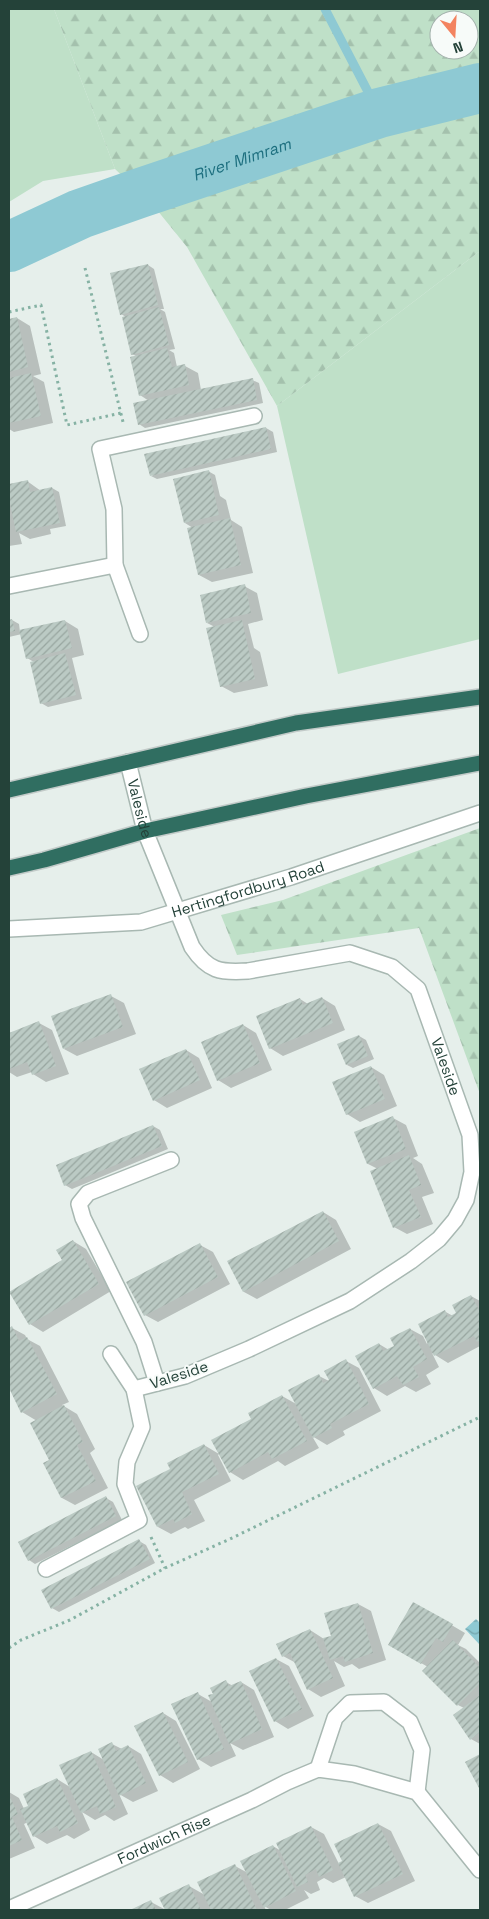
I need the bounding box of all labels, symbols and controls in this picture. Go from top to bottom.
north arrow [429,10,479,60]
text: N [451,37,465,57]
water label: River Mimram [190,133,295,186]
street label: Valeside [124,777,157,841]
street label: Hertingfordbury Road [169,856,327,921]
street label: Valeside [427,1035,465,1098]
street label: Valeside [147,1356,210,1393]
street label: Fordwich Rise [114,1810,214,1868]

